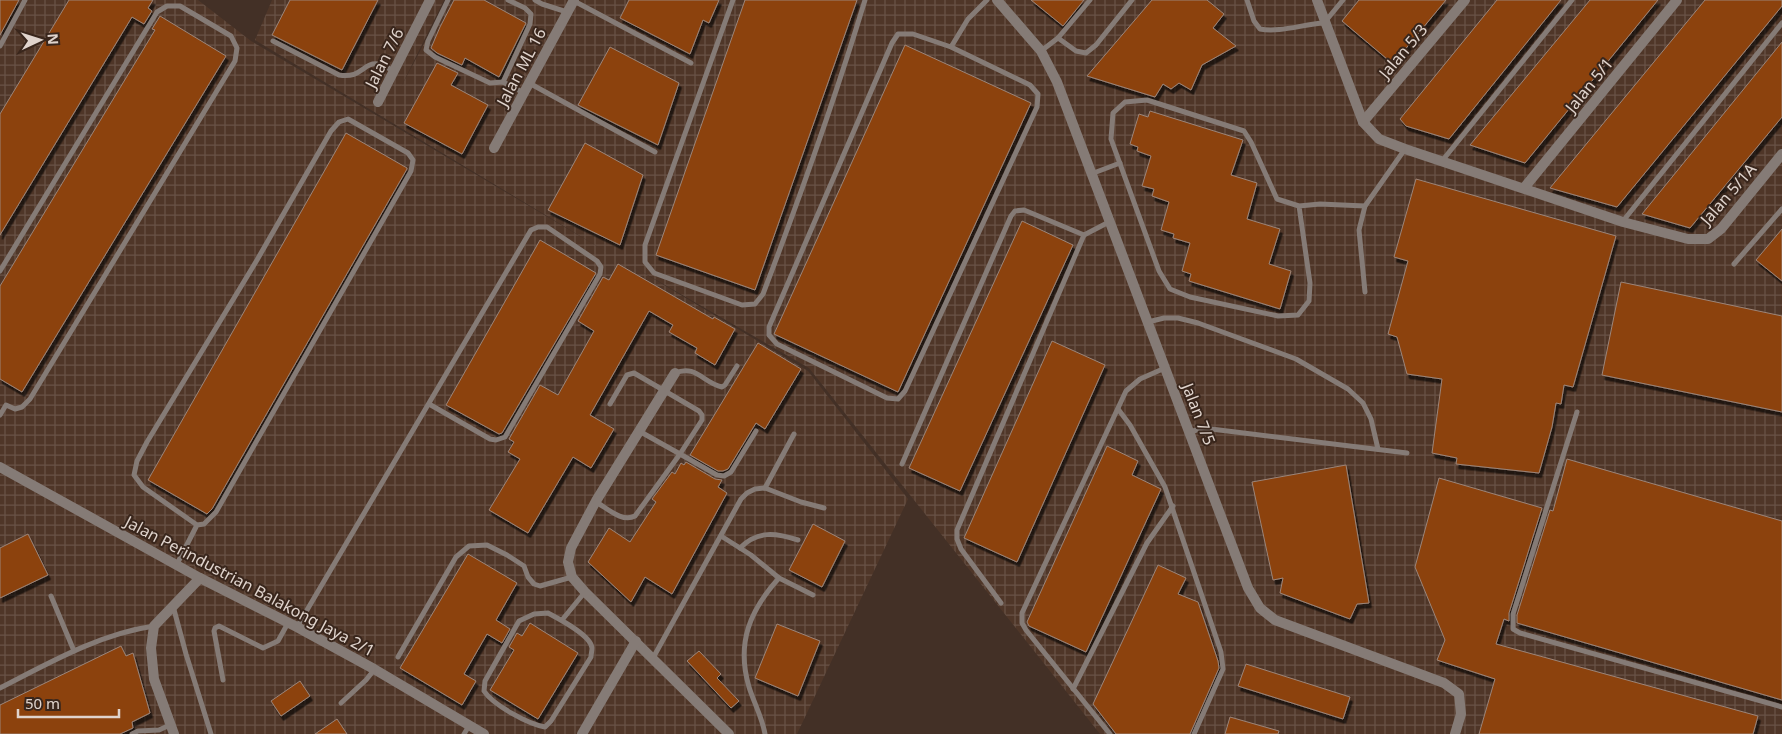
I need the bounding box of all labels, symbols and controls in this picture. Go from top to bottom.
north arrow [15,15,65,65]
street label: Jalan 5/3 [1372,19,1432,84]
street label: Jalan 7/6 [359,24,409,94]
street label: Jalan ML 16 [490,24,551,112]
text: N [44,33,63,45]
street label: Jalan 5/1 [1559,53,1618,119]
street label: Jalan 5/1A [1694,158,1761,231]
street label: Jalan 7/5 [1176,378,1221,448]
street label: Jalan Perindustrian Balakong Jaya 2/1 [119,510,379,661]
scale bar [18,686,119,718]
text: 50 m [25,693,60,713]

